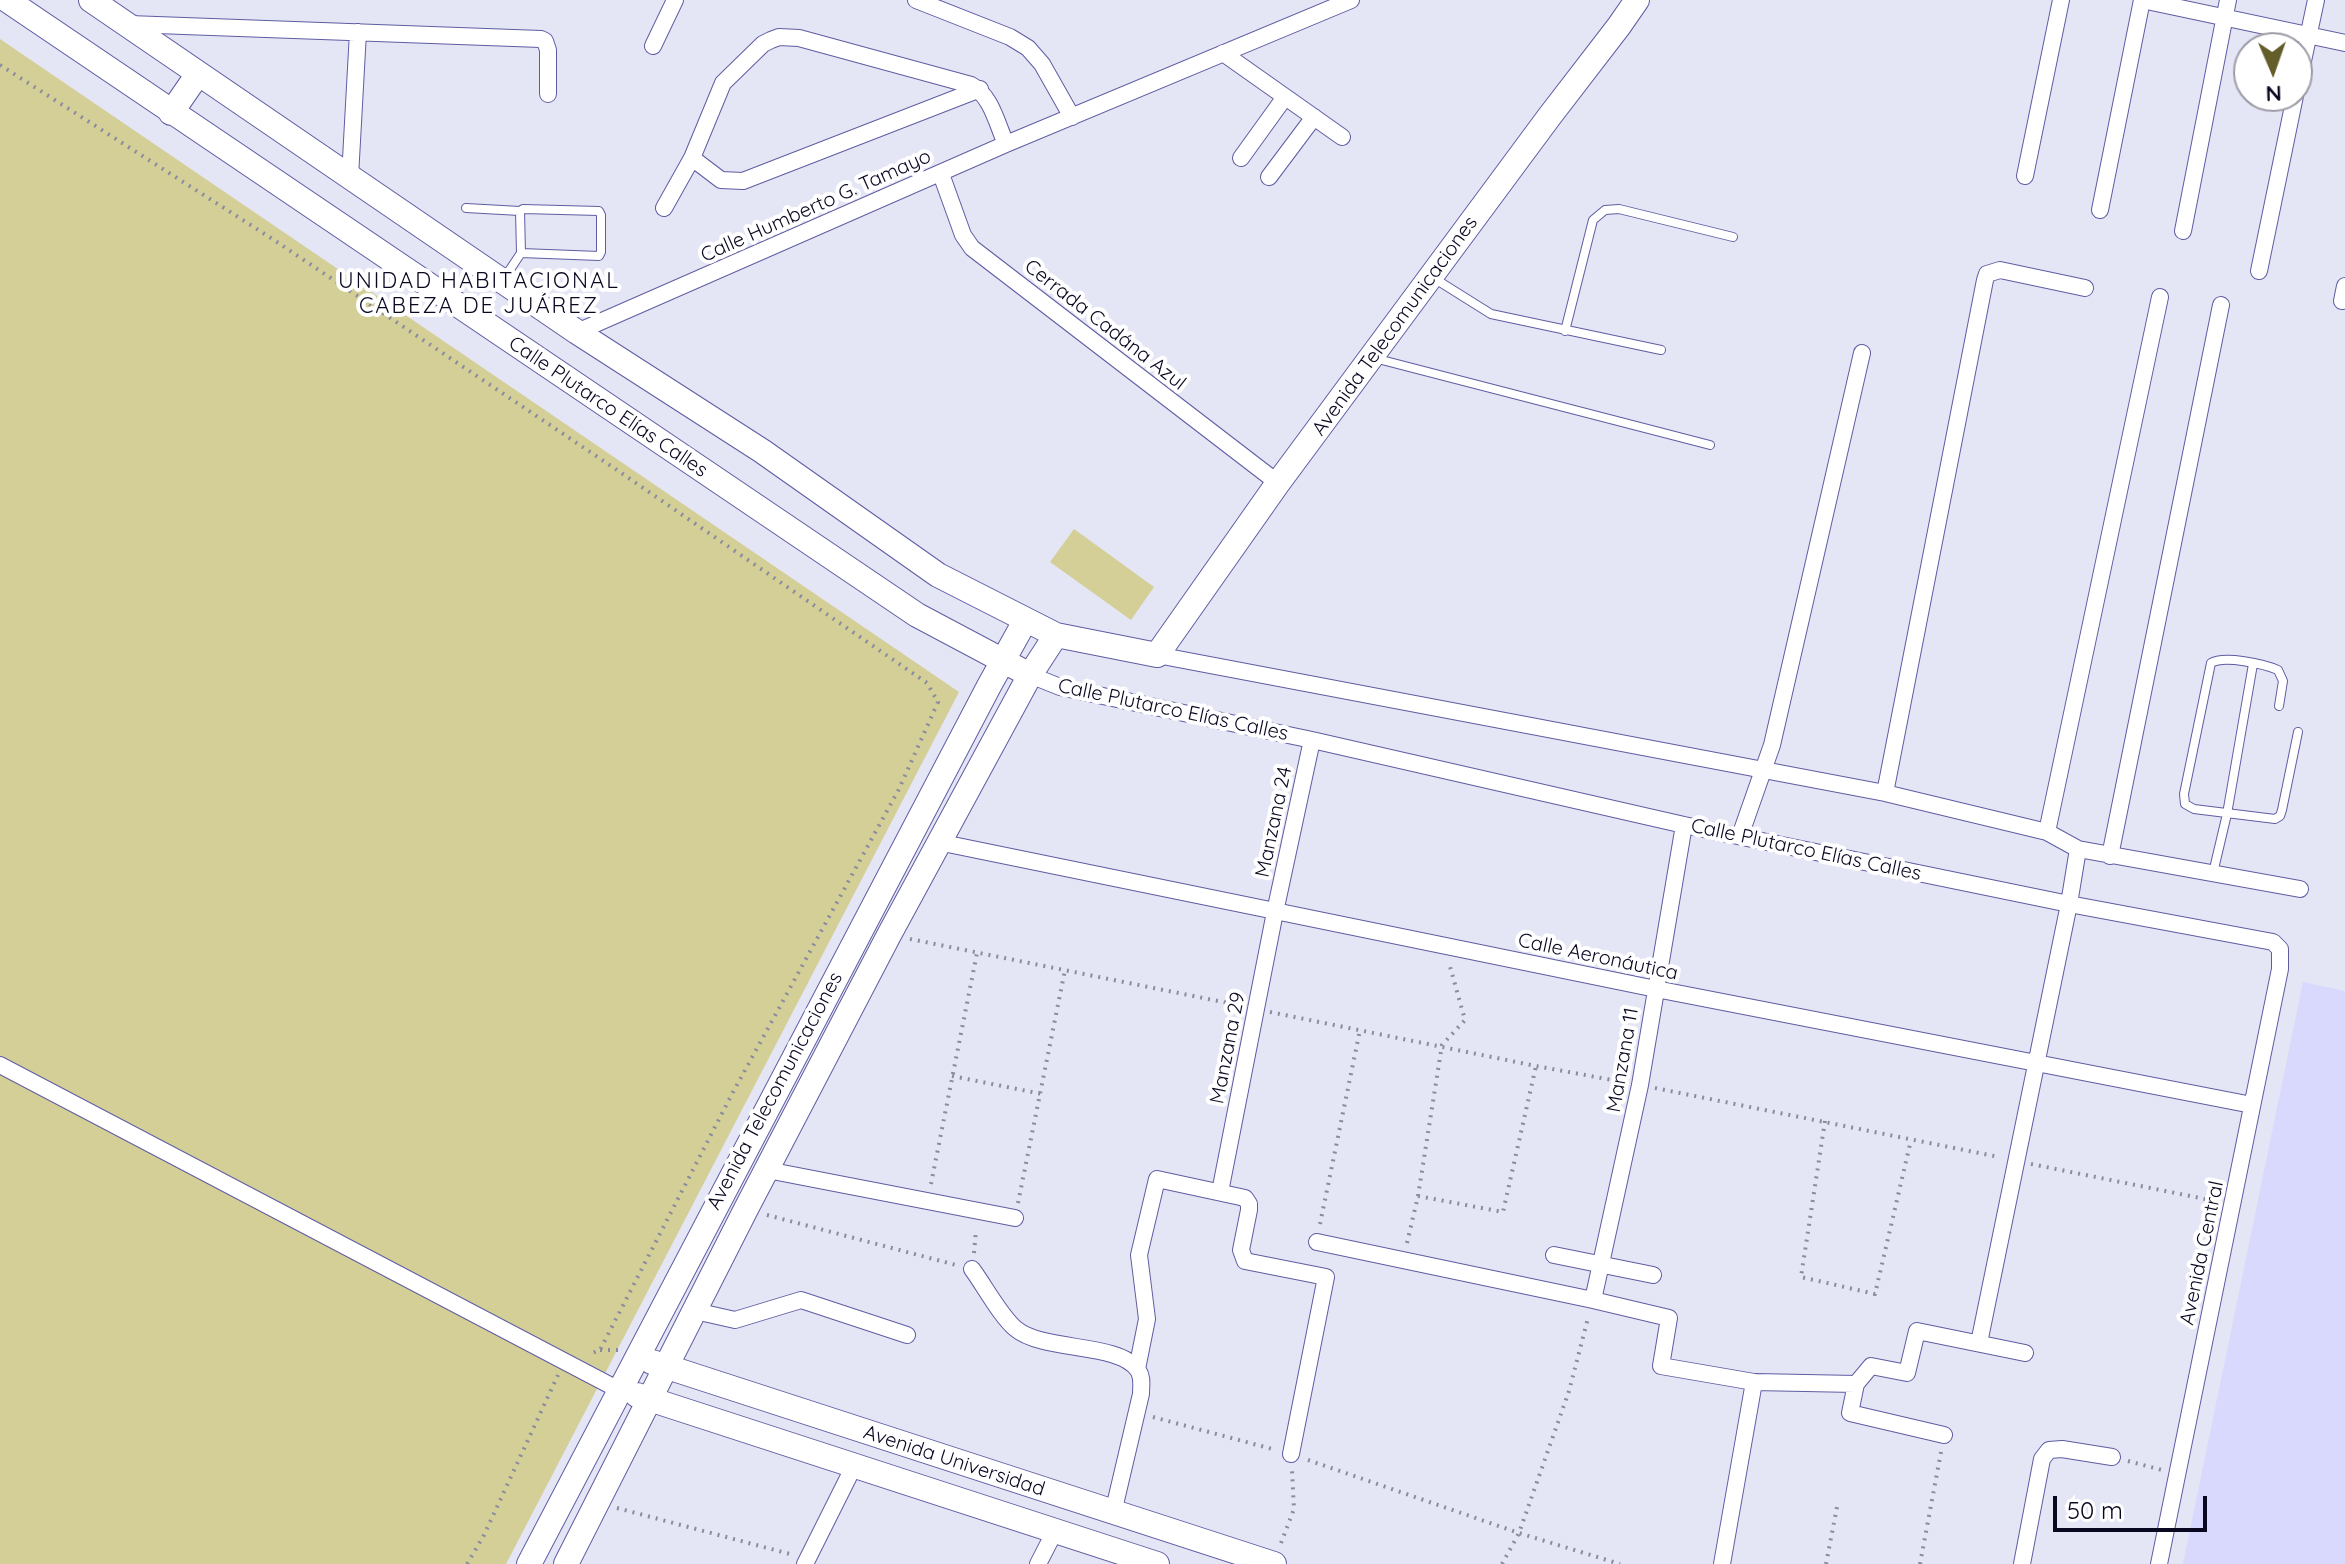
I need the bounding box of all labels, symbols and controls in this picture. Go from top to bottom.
north arrow [2233,32,2313,112]
text: N [2265,80,2282,108]
street label: Calle Humberto G. Tamayo [697,144,935,268]
street label: Avenida Telecomunicaciones [1307,211,1483,441]
street label: Cerrada Cadána Azul [1019,254,1191,396]
district label: UNIDAD HABITACIONAL CABEZA DE JUÁREZ [338,268,620,320]
street label: Calle Plutarco Elías Calles [504,331,712,483]
street label: Calle Plutarco Elías Calles [1056,674,1290,746]
street label: Manzana 24 [1251,765,1297,879]
street label: Calle Plutarco Elías Calles [1689,814,1923,886]
street label: Calle Aeronáutica [1516,928,1680,986]
street label: Avenida Telecomunicaciones [702,968,848,1214]
street label: Manzana 29 [1205,990,1251,1106]
street label: Manzana 11 [1602,1006,1644,1114]
street label: Avenida Central [2175,1179,2229,1327]
street label: Avenida Universidad [860,1420,1048,1502]
scale bar [2057,1480,2211,1530]
text: 50 m [2067,1495,2123,1525]

